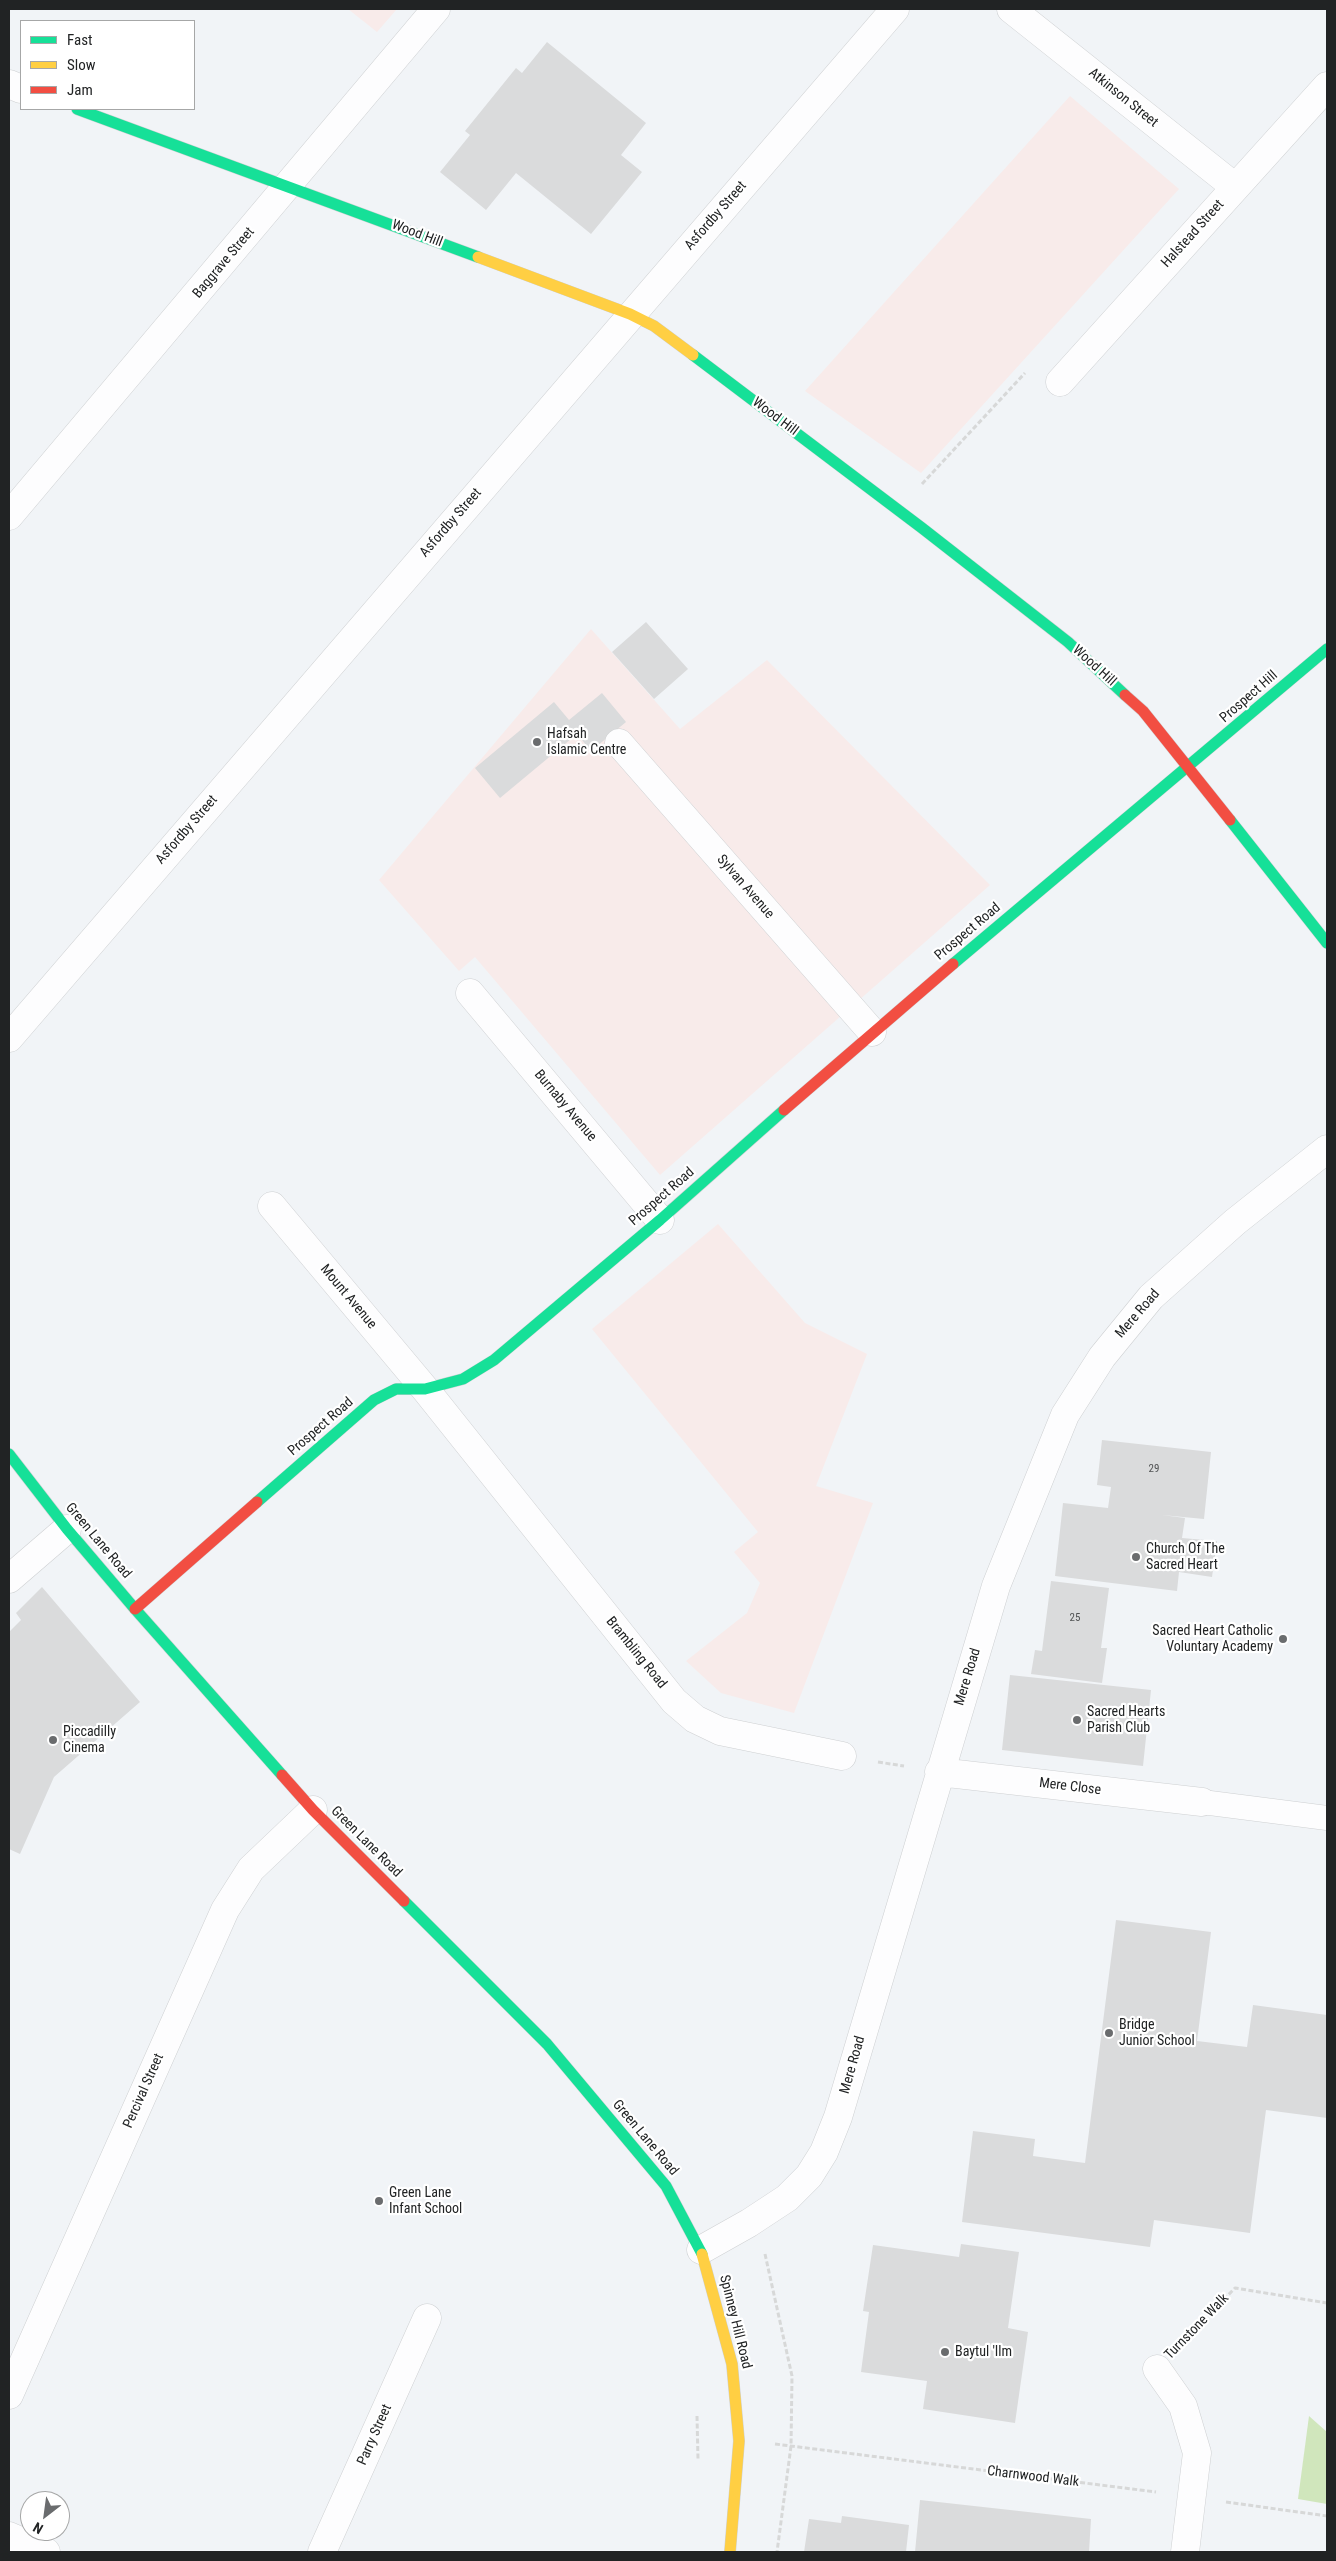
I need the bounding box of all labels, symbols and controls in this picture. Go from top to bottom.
legend [20,20,195,110]
text: Fast [67,31,92,49]
text: Slow [67,56,96,74]
street label: Atkinson Street [1085,65,1161,131]
text: Jam [67,81,93,99]
street label: Asfordby Street [682,178,750,254]
street label: Halstead Street [1158,197,1228,271]
street label: Wood Hill [389,217,445,251]
street label: Baggrave Street [190,224,258,302]
street label: Wood Hill [749,394,801,440]
street label: Asfordby Street [417,485,485,561]
street label: Wood Hill [1069,642,1119,690]
street label: Prospect Hill [1217,667,1281,727]
place label: Hafsah Islamic Centre [547,726,626,759]
marker: Hafsah Islamic Centre [531,736,543,748]
street label: Asfordby Street [153,792,221,868]
street label: Sylvan Avenue [713,852,777,922]
street label: Prospect Road [932,900,1004,964]
street label: Burnaby Avenue [530,1067,600,1145]
street label: Prospect Road [626,1164,698,1230]
street label: Mount Avenue [316,1261,380,1333]
street label: Mere Road [1112,1286,1164,1342]
street label: Prospect Road [285,1394,357,1460]
house number: 29 [1149,1462,1159,1476]
street label: Green Lane Road [61,1500,135,1582]
place label: Church Of The Sacred Heart [1146,1541,1225,1574]
marker: Church Of The Sacred Heart [1130,1551,1142,1563]
house number: 25 [1070,1611,1080,1625]
street label: Brambling Road [602,1614,670,1692]
place label: Sacred Heart Catholic Voluntary Academy [1152,1623,1273,1655]
marker: Sacred Heart Catholic Voluntary Academy [1277,1633,1289,1645]
street label: Mere Road [951,1646,985,1708]
place label: Sacred Hearts Parish Club [1087,1704,1165,1736]
marker: Sacred Hearts Parish Club [1071,1714,1083,1726]
place label: Piccadilly Cinema [63,1724,116,1756]
marker: Piccadilly Cinema [47,1734,59,1746]
street label: Mere Close [1038,1775,1102,1799]
street label: Green Lane Road [327,1803,405,1881]
place label: Bridge Junior School [1119,2017,1195,2050]
marker: Bridge Junior School [1103,2027,1115,2039]
street label: Mere Road [837,2034,869,2096]
street label: Percival Street [120,2051,168,2131]
street label: Green Lane Road [608,2097,682,2179]
place label: Green Lane Infant School [389,2185,462,2218]
marker: Green Lane Infant School [373,2195,385,2207]
street label: Spinney Hill Road [715,2273,755,2371]
street label: Turnstone Walk [1161,2291,1233,2363]
place label: Baytul 'Ilm [955,2344,1012,2360]
marker: Baytul 'Ilm [939,2346,951,2358]
street label: Parry Street [354,2402,396,2468]
street label: Charnwood Walk [986,2463,1080,2491]
north arrow [20,2491,70,2541]
text: N [30,2519,46,2537]

